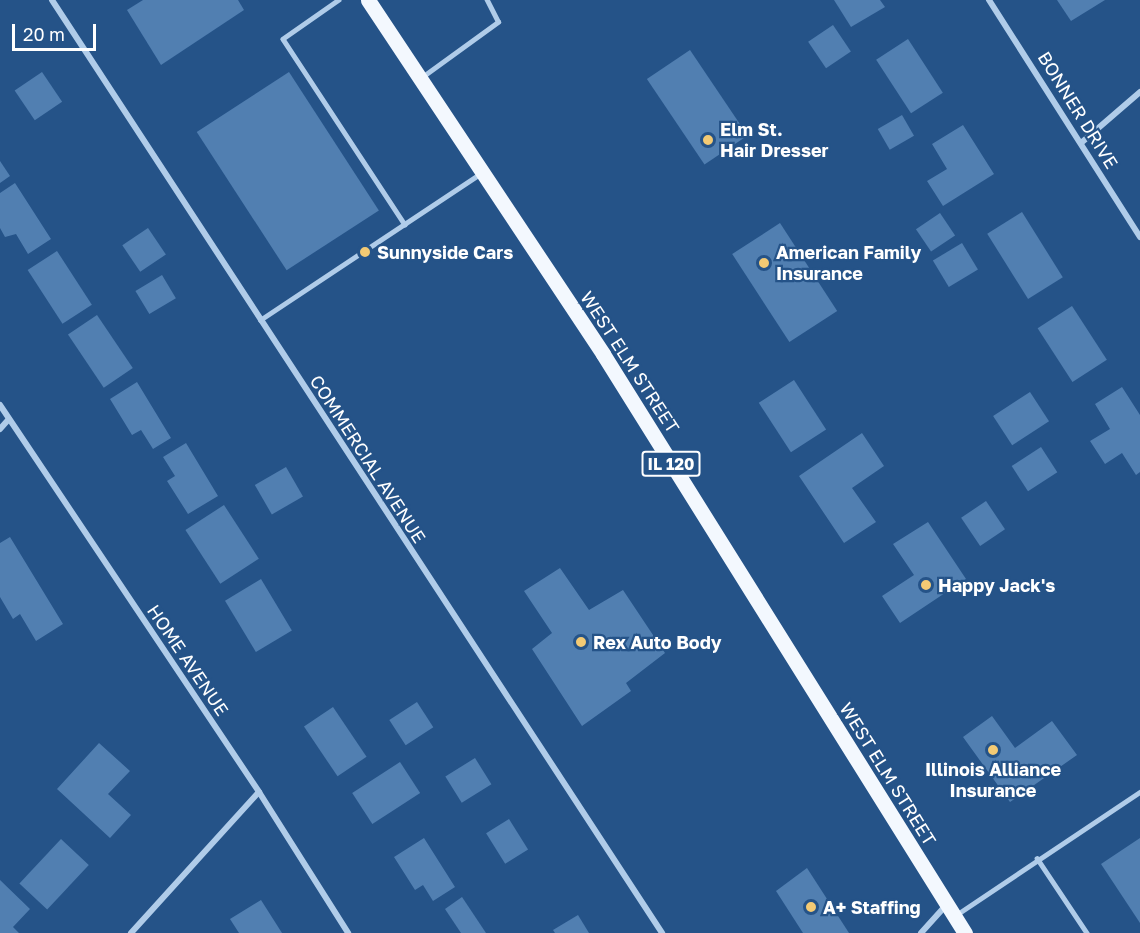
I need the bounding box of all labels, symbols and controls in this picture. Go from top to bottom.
scale bar [15,12,99,50]
text: 20 m [23,23,65,45]
street label: BONNER DRIVE [1033,47,1123,173]
place label: Elm St. Hair Dresser [720,119,829,162]
marker: Elm St. Hair Dresser [701,133,715,147]
place label: Sunnyside Cars [377,241,513,263]
place label: American Family Insurance [776,242,921,284]
marker: Sunnyside Cars [358,245,372,259]
marker: American Family Insurance [757,256,771,270]
street label: WEST ELM STREET [576,287,684,437]
street label: COMMERCIAL AVENUE [306,371,430,547]
road number: IL 120 [641,451,701,477]
place label: Happy Jack's [938,574,1055,596]
marker: Happy Jack's [919,578,933,592]
street label: HOME AVENUE [143,600,233,720]
place label: Rex Auto Body [593,631,722,653]
marker: Rex Auto Body [574,635,588,649]
street label: WEST ELM STREET [835,699,941,849]
marker: Illinois Alliance Insurance [986,743,1000,757]
place label: Illinois Alliance Insurance [925,759,1061,802]
place label: A+ Staffing [823,896,921,918]
marker: A+ Staffing [804,900,818,914]

